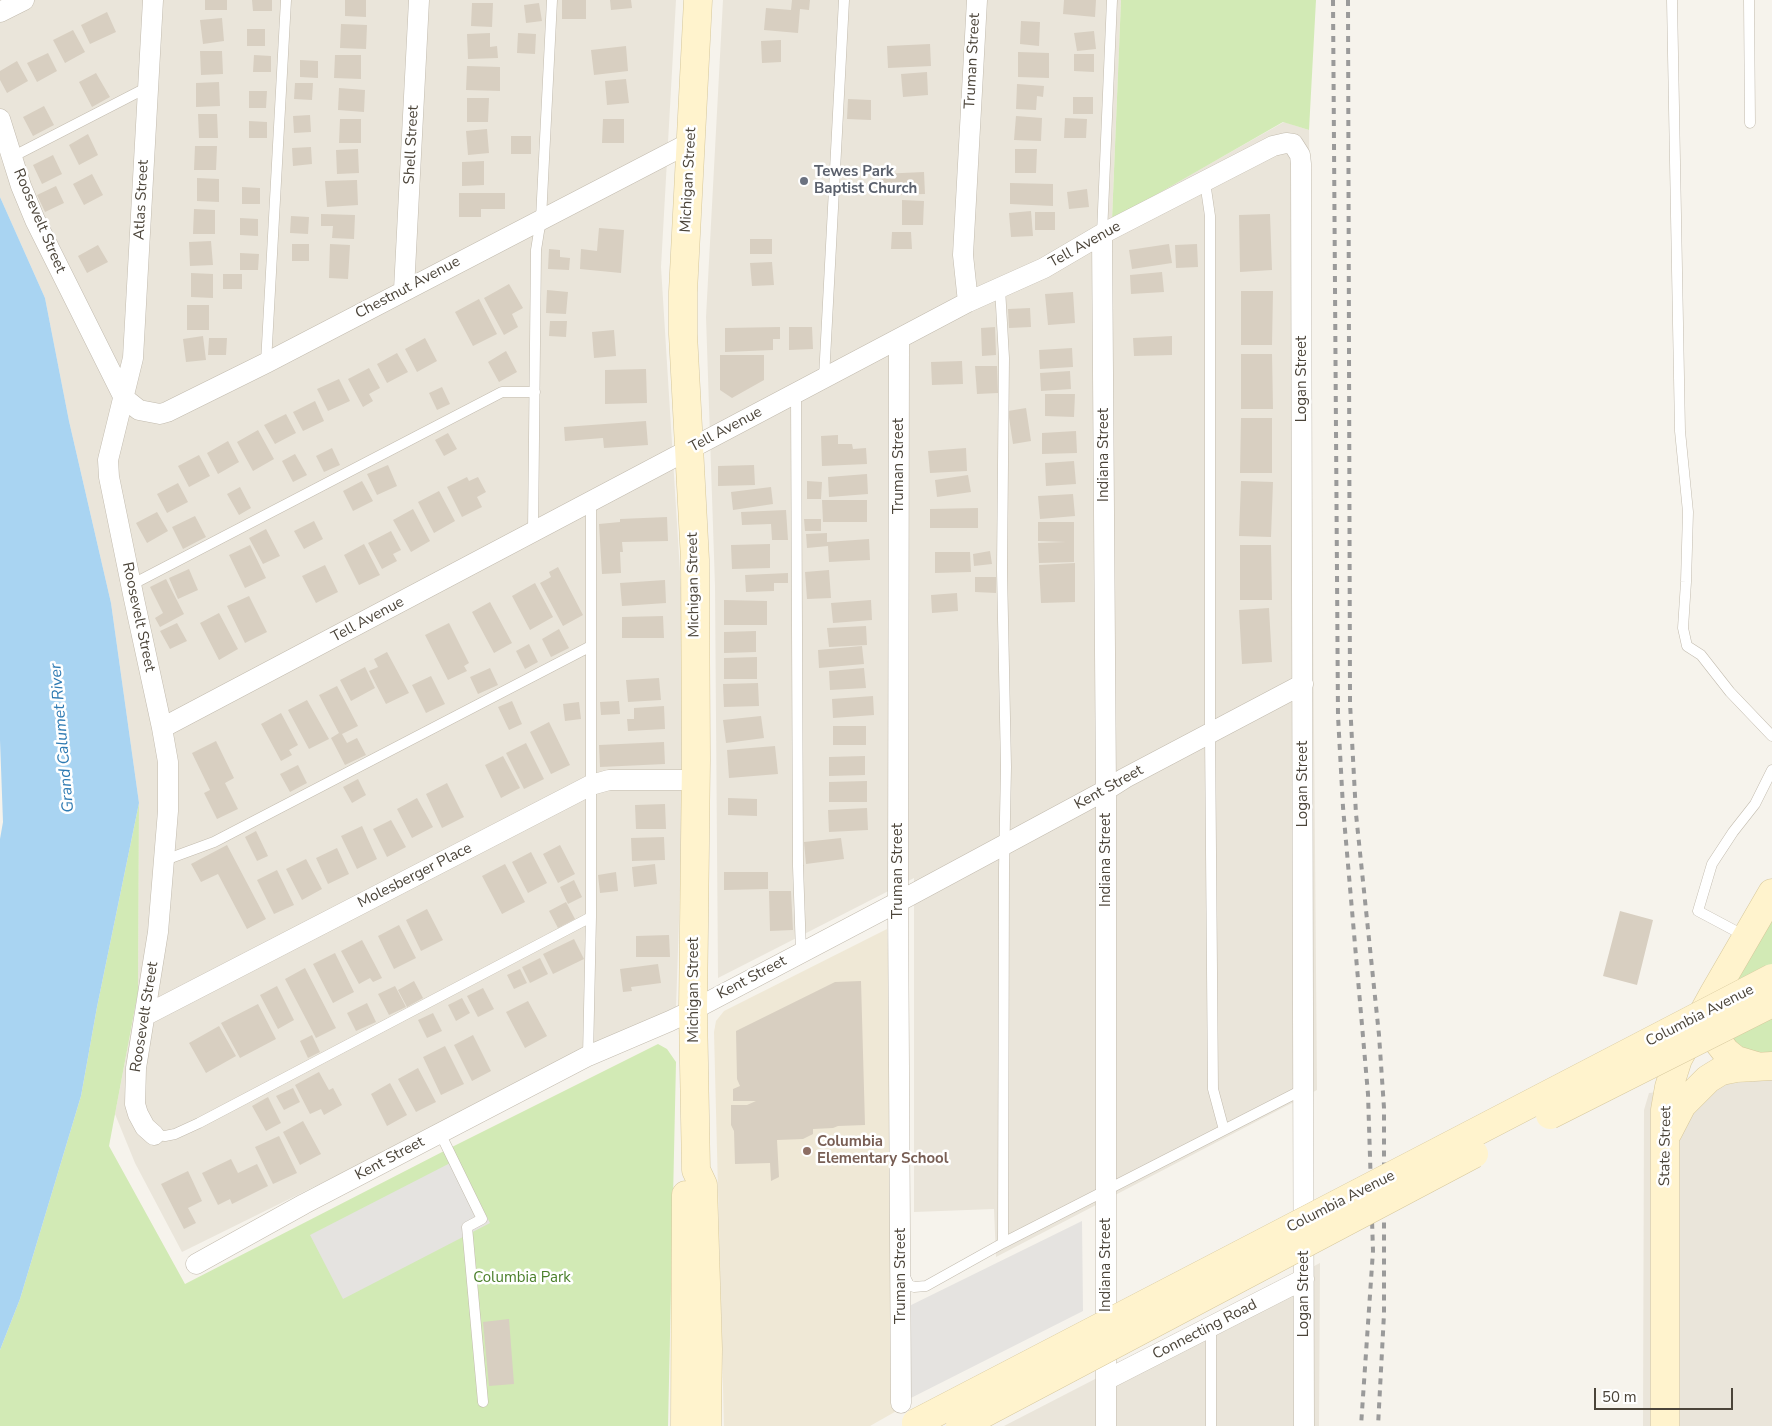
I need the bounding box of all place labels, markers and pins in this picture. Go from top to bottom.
place label: Tewes Park Baptist Church [814,163,917,198]
marker: Tewes Park Baptist Church [798,175,810,187]
place label: Columbia Elementary School [817,1133,948,1168]
marker: Columbia Elementary School [801,1145,813,1157]

